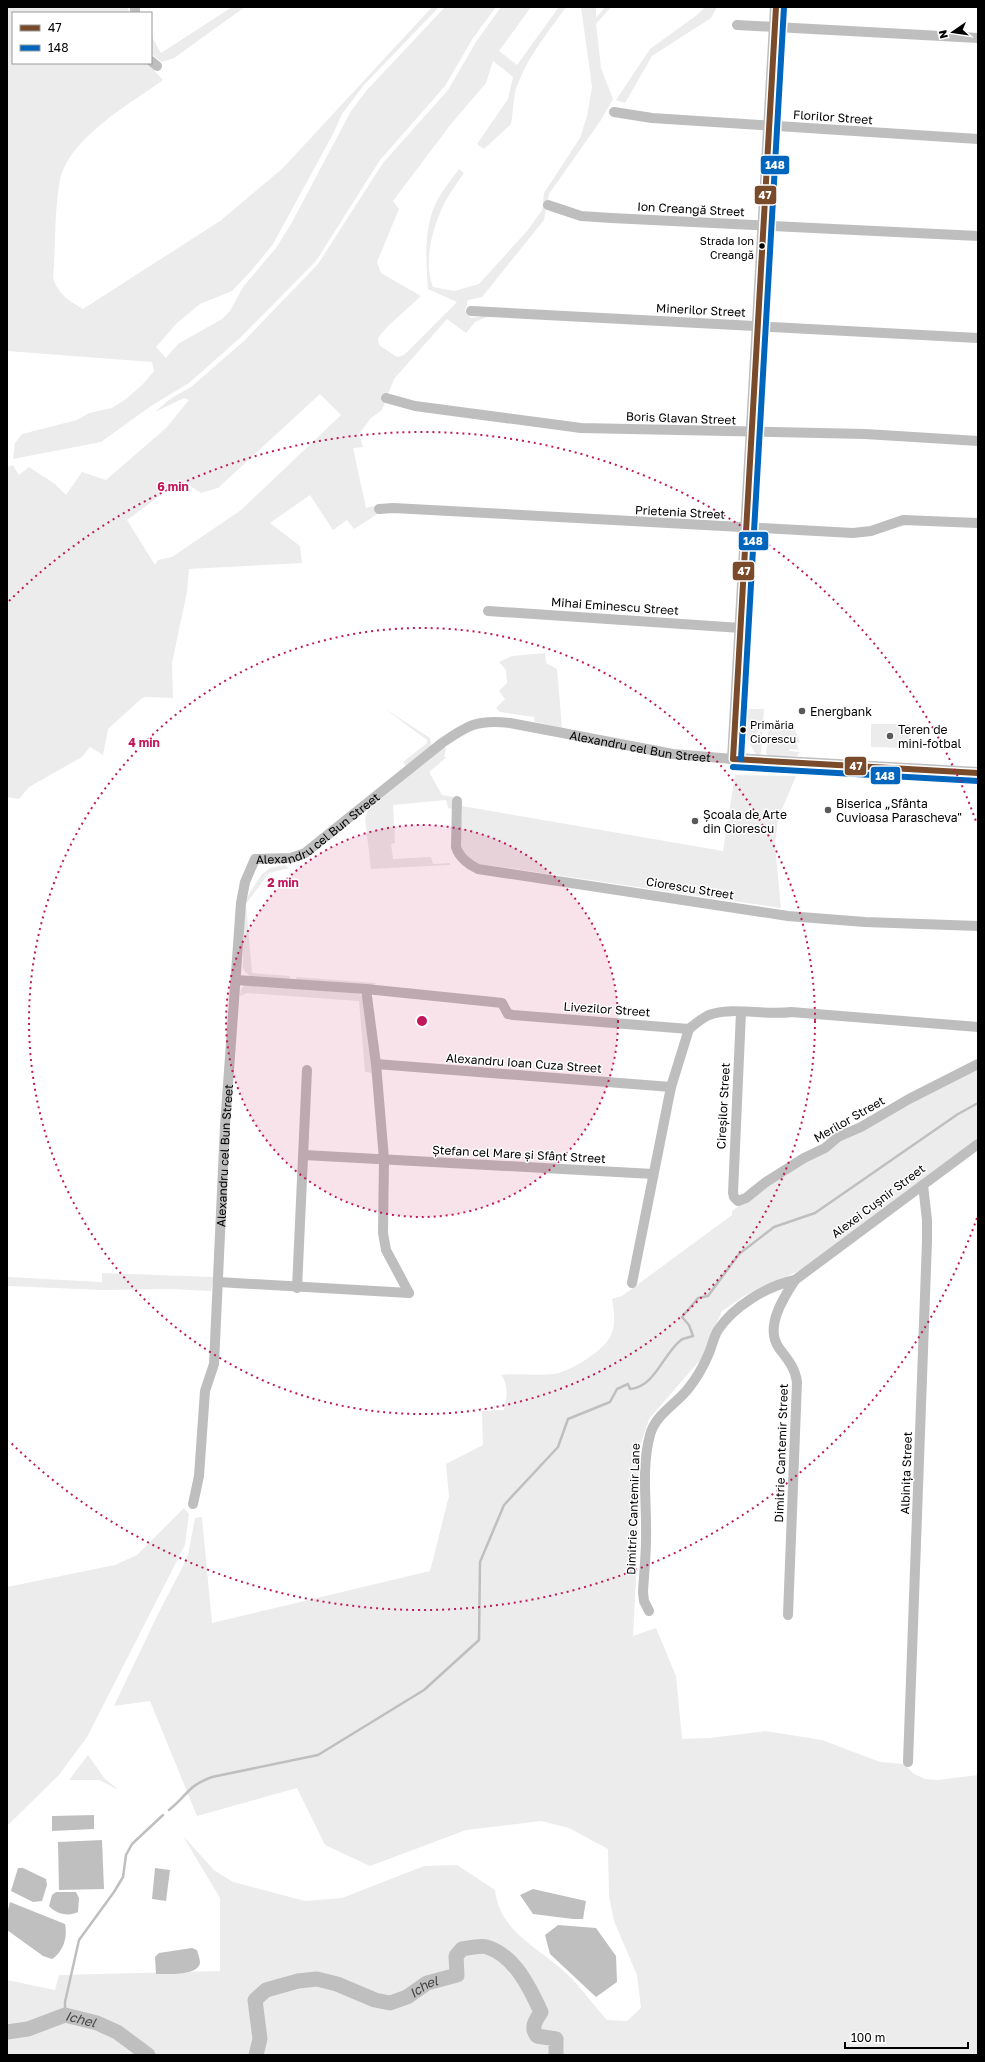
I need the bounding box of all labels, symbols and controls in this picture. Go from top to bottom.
legend [12,12,152,64]
north arrow [933,12,973,52]
text: 47 [48,20,62,35]
text: N [935,29,950,40]
text: 148 [48,40,68,55]
street label: Florilor Street [793,107,874,127]
line badge: 148 [760,155,790,175]
text: 148 [765,158,785,171]
line badge: 47 [754,185,777,205]
text: 47 [759,188,771,201]
street label: Ion Creangă Street [637,199,745,219]
place label: Strada Ion Creangă [700,234,754,261]
marker: Strada Ion Creangă [757,241,767,251]
street label: Minerilor Street [656,300,746,320]
street label: Boris Glavan Street [626,409,737,427]
text: 6 min [157,479,189,494]
street label: Prietenia Street [634,502,726,522]
line badge: 148 [738,531,769,551]
text: 148 [743,534,763,547]
line badge: 47 [732,561,755,581]
text: 47 [738,564,750,577]
street label: Mihai Eminescu Street [551,594,680,618]
place label: Energbank [810,704,872,719]
marker: Energbank [797,706,807,716]
place label: Primăria Ciorescu [750,718,796,745]
place label: Teren de mini-fotbal [898,722,961,751]
marker: Primăria Ciorescu [738,725,748,735]
street label: Alexandru cel Bun Street [569,727,712,765]
marker: Teren de mini-fotbal [885,731,895,741]
text: 4 min [128,735,160,750]
line badge: 47 [844,756,867,776]
text: 47 [850,759,862,772]
line badge: 148 [870,766,901,785]
text: 148 [875,769,895,782]
street label: Alexandru cel Bun Street [256,789,382,866]
place label: Biserica „Sfânta Cuvioasa Parascheva" [836,796,962,825]
marker: Biserica „Sfânta Cuvioasa Parascheva" [823,805,833,815]
place label: Școala de Arte din Ciorescu [703,807,787,836]
marker: Școala de Arte din Ciorescu [690,816,700,826]
street label: Ciorescu Street [645,874,735,902]
text: 2 min [267,875,299,890]
street label: Livezilor Street [563,998,651,1020]
centre of rings [415,1014,429,1028]
street label: Alexandru Ioan Cuza Street [446,1050,603,1076]
street label: Cireșilor Street [713,1062,733,1150]
street label: Alexandru cel Bun Street [213,1083,235,1227]
street label: Merilor Street [811,1093,887,1145]
street label: Ștefan cel Mare și Sfânt Street [432,1142,606,1166]
street label: Alexei Cușnir Street [828,1161,928,1241]
street label: Dimitrie Cantemir Street [771,1383,791,1523]
street label: Albinița Street [897,1431,915,1515]
street label: Dimitrie Cantemir Lane [623,1443,643,1575]
water label: Ichel [406,1972,440,2001]
water label: Ichel [64,2007,98,2031]
scale bar [845,2024,968,2050]
text: 100 m [851,2030,885,2045]

